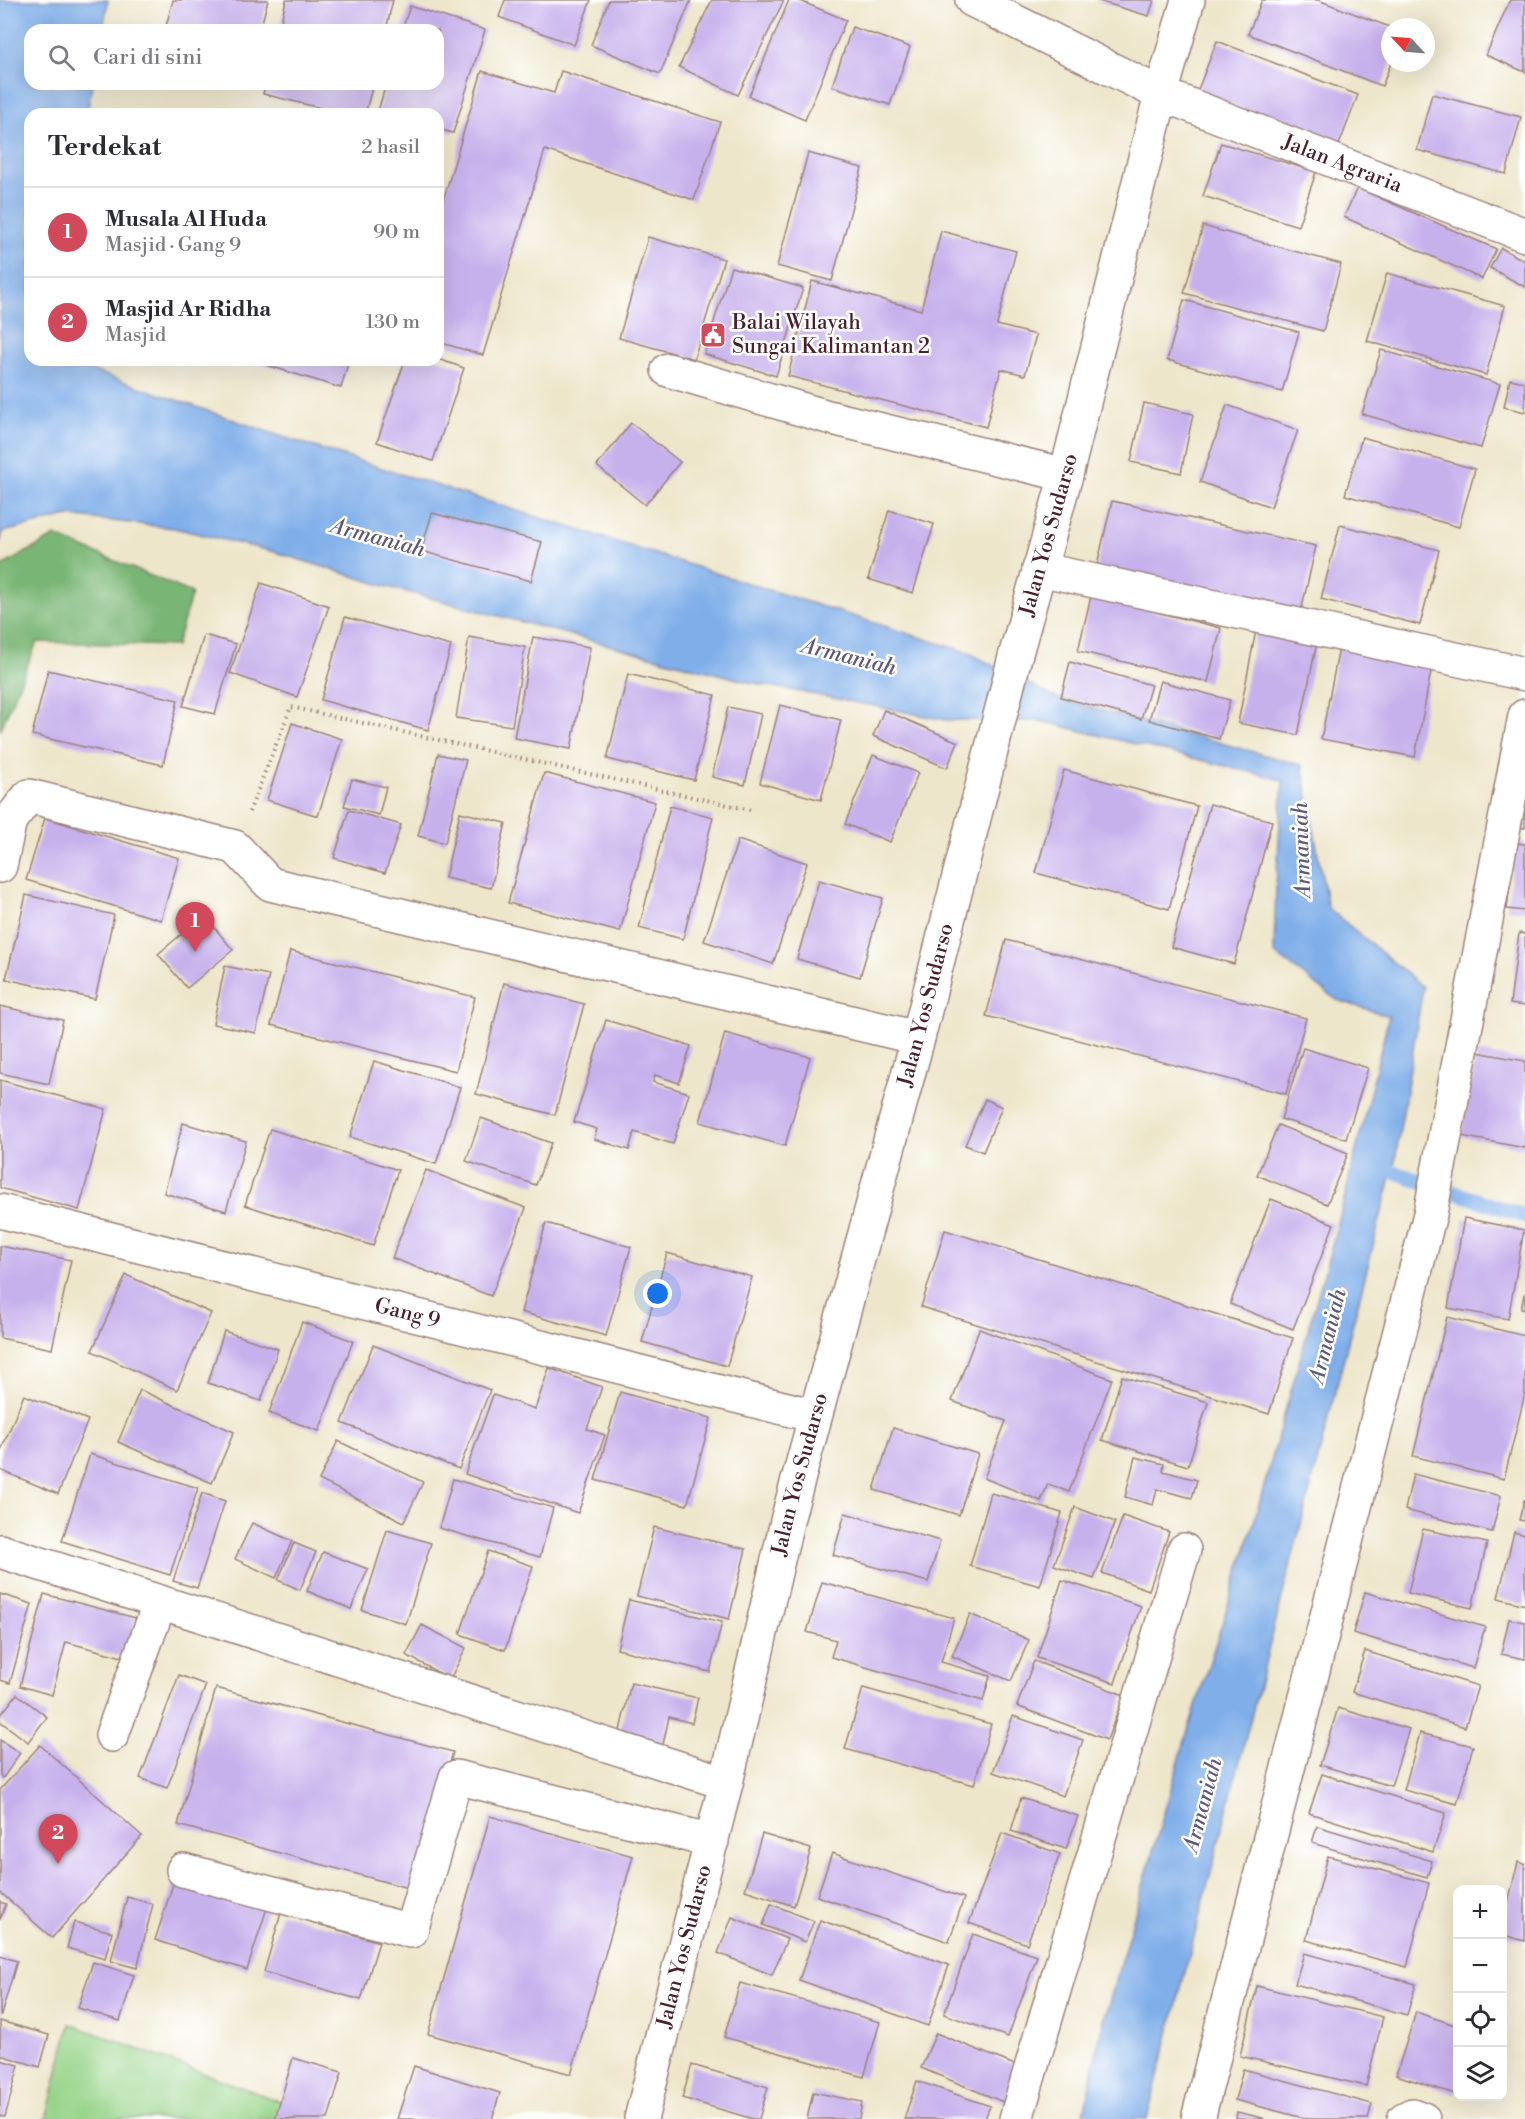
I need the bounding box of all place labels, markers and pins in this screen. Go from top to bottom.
place label: Balai Wilayah Sungai Kalimantan 2 [731,310,930,360]
public building icon: Balai Wilayah Sungai Kalimantan 2 [698,320,728,350]
pin: 1 [176,902,214,952]
pin: 2 [38,1814,78,1864]

